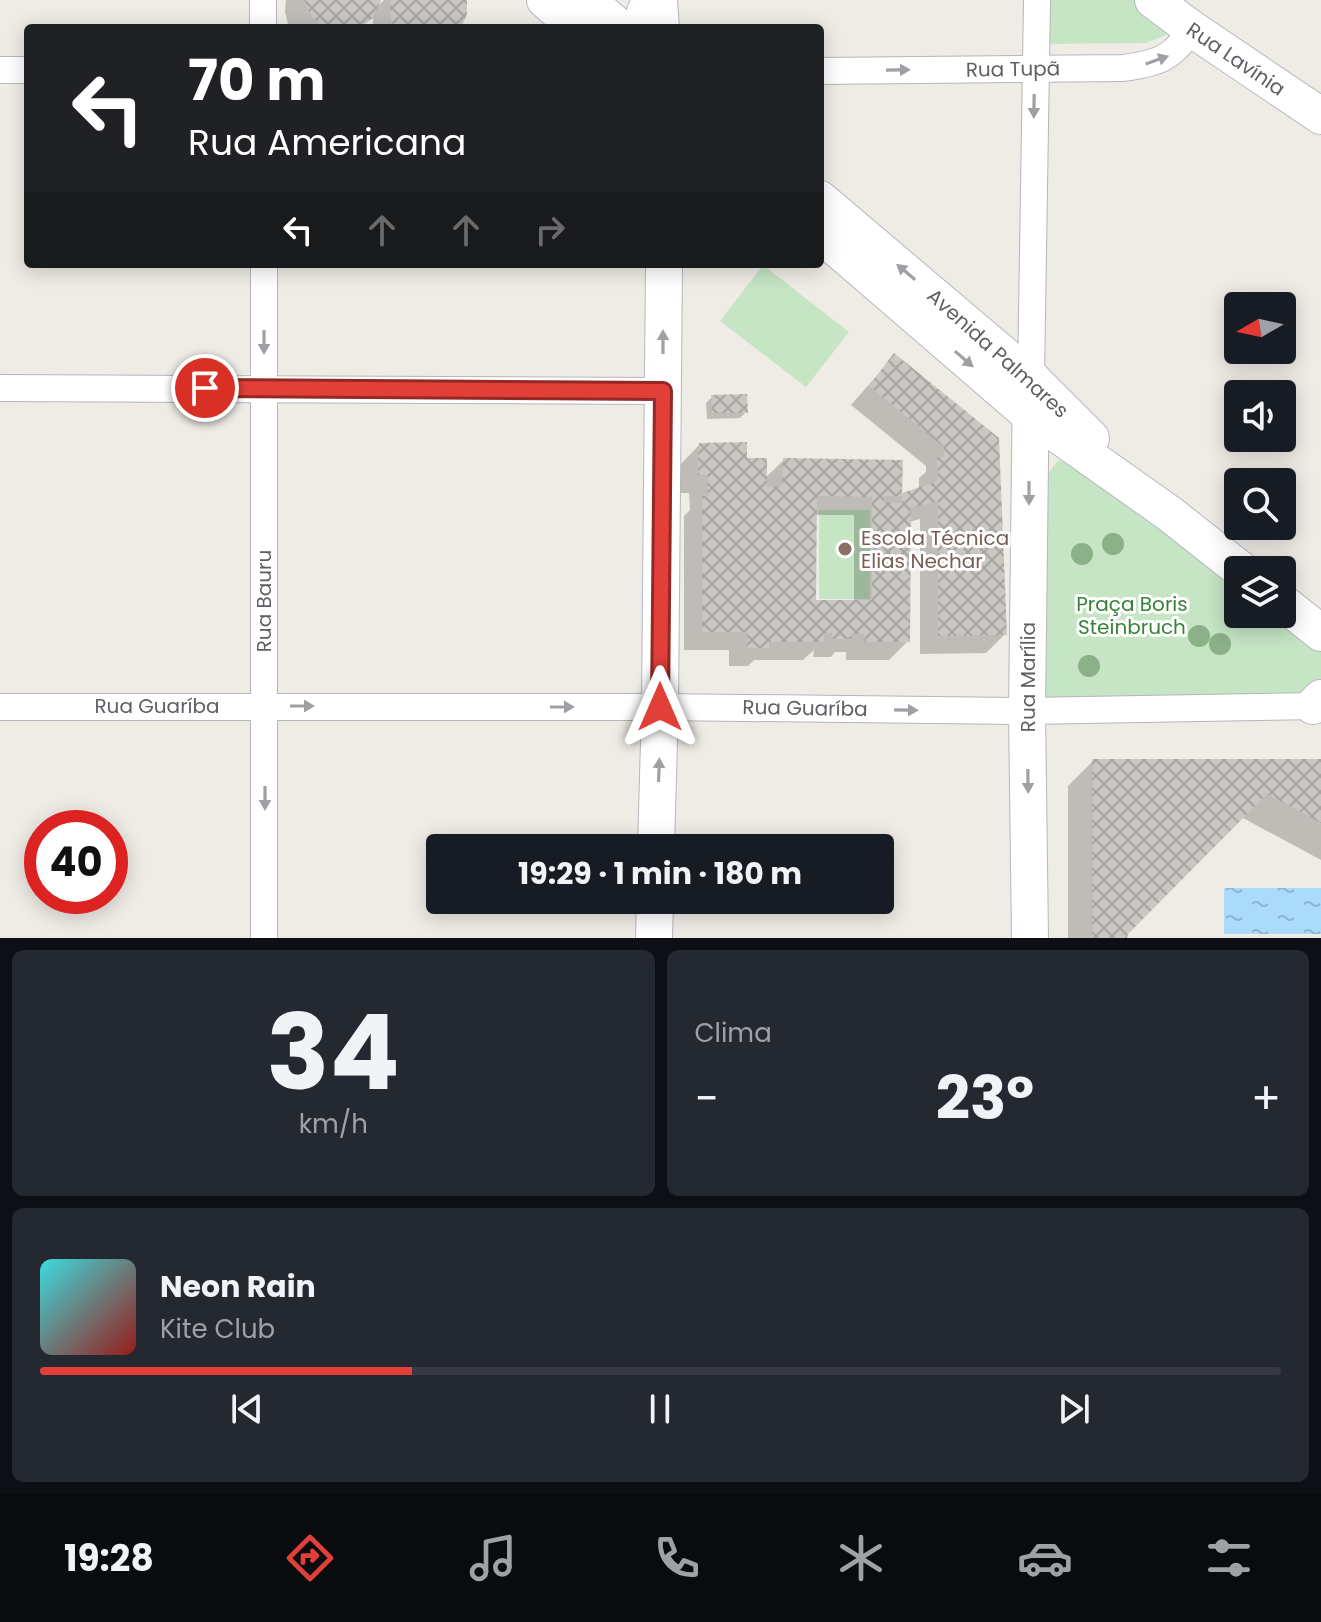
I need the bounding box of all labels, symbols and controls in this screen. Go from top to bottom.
street label: Rua Lavínia [1181,16,1291,102]
text: 70 m [188,41,326,120]
street label: Rua Tupã [966,54,1060,84]
one-way arrow [1145,54,1169,66]
icon: left [56,56,160,160]
one-way arrow [886,64,911,76]
one-way arrow [1028,94,1040,119]
text: Rua Americana [188,117,466,168]
icon: left [276,208,320,252]
icon: ahead [360,208,404,252]
icon: ahead [444,208,488,252]
icon: right [528,208,572,252]
one-way arrow [897,264,917,281]
street label: Avenida Palmares [921,282,1075,424]
north arrow [1224,292,1296,364]
map controls [1224,292,1296,628]
one-way arrow [657,329,669,354]
one-way arrow [258,330,270,355]
one-way arrow [953,350,973,367]
pin [171,354,239,422]
icon: arrive [183,366,227,410]
button: sound [1224,380,1296,452]
button: search [1224,468,1296,540]
one-way arrow [1023,481,1035,506]
place label: Escola Técnica Elias Nechar [861,524,1009,575]
marker: Escola Técnica Elias Nechar [836,540,854,558]
street label: Rua Bauru [250,550,278,652]
button: layers [1224,556,1296,628]
park label: Praça Boris Steinbruch [1076,590,1188,641]
street label: Rua Marília [1014,622,1042,732]
position arrow [618,665,702,749]
street label: Rua Guaríba [94,692,220,720]
street label: Rua Guaríba [742,693,868,723]
one-way arrow [290,700,315,712]
one-way arrow [550,701,575,713]
one-way arrow [894,703,919,716]
one-way arrow [652,757,665,782]
one-way arrow [1022,769,1034,794]
one-way arrow [258,786,271,811]
speed limit sign: 40 [24,810,128,914]
text: 19:29 · 1 min · 180 m [518,852,802,895]
text: 34 [267,980,400,1125]
text: Clima [695,1015,772,1051]
text: 23° [936,1056,1034,1140]
text: − [695,1068,719,1129]
text: + [1251,1068,1281,1129]
text: km/h [299,1106,368,1142]
text: Neon Rain [160,1265,316,1308]
text: Kite Club [160,1311,275,1347]
icon: previous [225,1387,269,1431]
icon: pause [638,1387,682,1431]
icon: next [1052,1387,1096,1431]
icon: directions [282,1530,338,1586]
icon: music [465,1530,521,1586]
icon: phone [649,1530,705,1586]
icon: climate [833,1530,889,1586]
icon: car [1017,1530,1073,1586]
icon: filters [1201,1530,1257,1586]
text: 19:28 [64,1533,154,1584]

